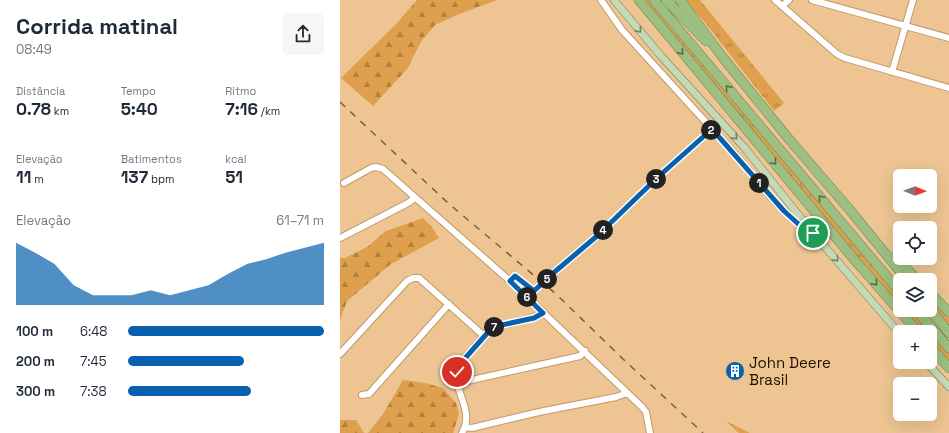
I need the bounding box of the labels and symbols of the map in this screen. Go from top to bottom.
one-way arrow [635,25,642,33]
one-way arrow [677,47,684,54]
one-way arrow [725,85,732,92]
pin: 2 [701,120,721,140]
one-way arrow [731,132,738,140]
one-way arrow [769,157,776,165]
pin: 3 [646,169,666,189]
north arrow [893,169,937,213]
pin: 1 [749,173,769,193]
one-way arrow [818,195,825,202]
pin [796,216,830,250]
pin: 4 [593,220,613,240]
one-way arrow [831,254,838,261]
pin: 5 [537,269,557,289]
one-way arrow [871,278,878,286]
pin: 6 [517,287,537,307]
pin: 7 [484,317,504,337]
place label: John Deere Brasil [749,353,831,389]
pin [440,355,474,389]
building icon: John Deere Brasil [724,360,746,382]

